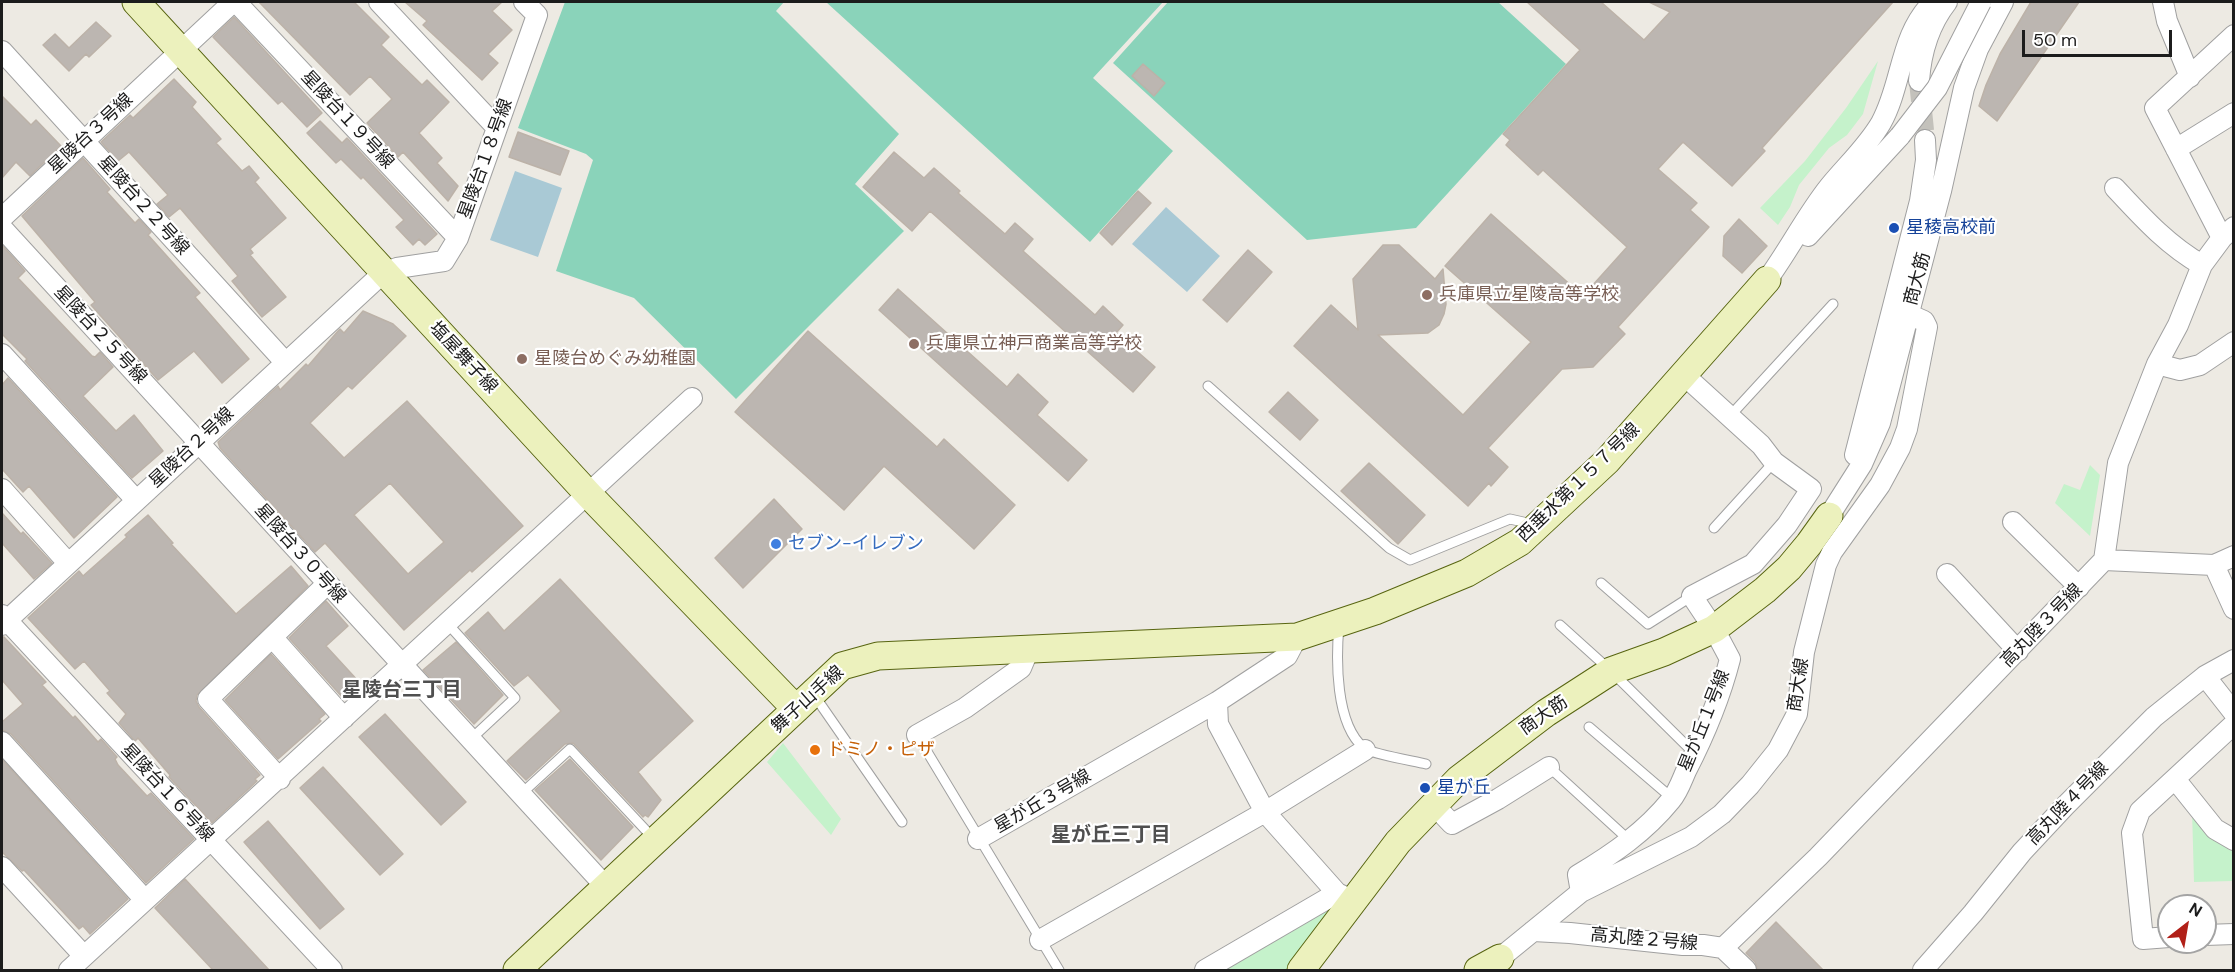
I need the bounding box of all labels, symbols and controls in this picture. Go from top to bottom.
scale bar [2025,18,2175,56]
text: 50 m [2033,28,2077,52]
street label: 星陵台１９号線 [296,67,398,173]
street label: 星陵台３号線 [44,89,138,179]
street label: 星陵台１８号線 [454,96,518,222]
street label: 星陵台２２号線 [93,152,193,260]
place label: 星稜高校前 [1906,217,1996,239]
marker: 星稜高校前 [1887,221,1901,235]
street label: 商大筋 [1901,250,1935,308]
street label: 星陵台２５号線 [49,282,151,388]
place label: 兵庫県立星陵高等学校 [1439,284,1619,306]
marker: 兵庫県立星陵高等学校 [1420,288,1434,302]
street label: 塩屋舞子線 [424,318,502,398]
place label: 兵庫県立神戸商業高等学校 [926,333,1142,355]
marker: 兵庫県立神戸商業高等学校 [907,337,921,351]
place label: 星陵台めぐみ幼稚園 [534,348,696,370]
marker: 星陵台めぐみ幼稚園 [515,352,529,366]
street label: 星陵台２号線 [145,403,239,493]
street label: 西垂水第１５７号線 [1513,419,1645,547]
street label: 星陵台３０号線 [250,500,350,608]
place label: セブン-イレブン [788,533,924,555]
marker: セブン-イレブン [769,537,783,551]
street label: 高丸陸３号線 [1997,580,2087,672]
street label: 商大線 [1784,657,1814,713]
street label: 舞子山手線 [767,662,849,738]
street label: 星が丘１号線 [1675,667,1735,775]
district label: 星陵台三丁目 [342,679,462,703]
street label: 商大筋 [1516,692,1572,740]
place label: ドミノ・ピザ [827,739,935,761]
street label: 星陵台１６号線 [116,740,218,846]
marker: ドミノ・ピザ [808,743,822,757]
street label: 高丸陸４号線 [2023,758,2113,850]
street label: 星が丘３号線 [991,766,1095,838]
place label: 星が丘 [1437,777,1491,799]
marker: 星が丘 [1418,781,1432,795]
district label: 星が丘三丁目 [1051,824,1171,848]
north arrow [2157,894,2217,954]
text: N [2185,898,2206,922]
street label: 高丸陸２号線 [1589,925,1699,955]

